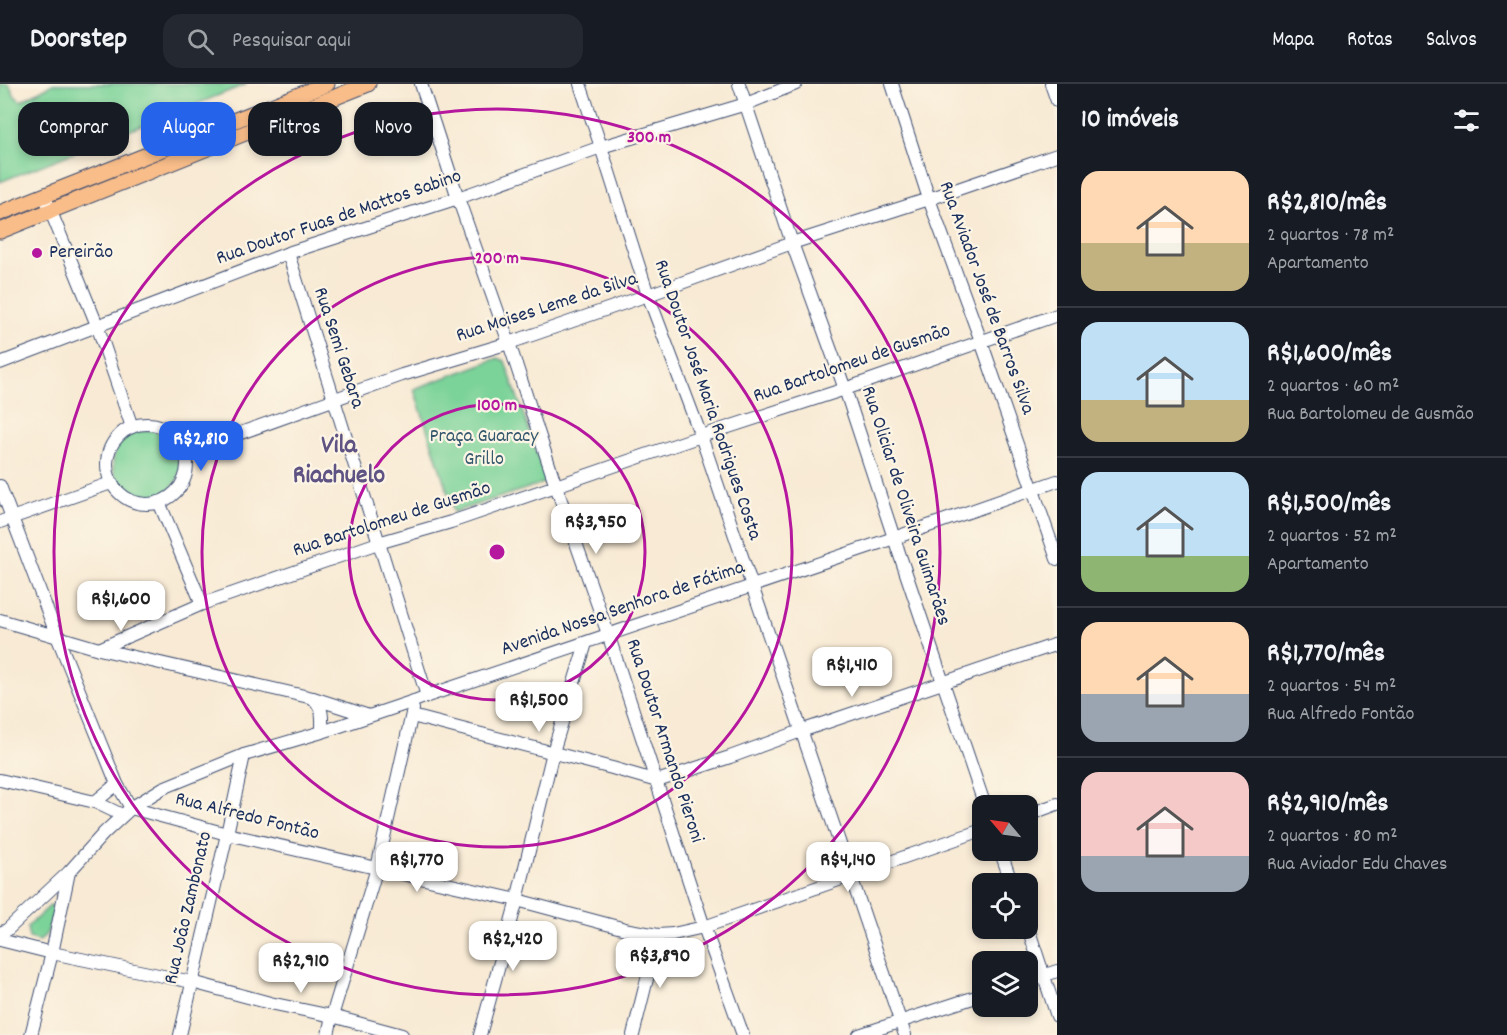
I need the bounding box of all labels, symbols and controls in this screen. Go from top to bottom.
search box [163,14,583,68]
text: Doorstep [30,21,127,61]
icon: search [184,25,217,58]
text: Pesquisar aqui [232,26,351,57]
text: Mapa [1272,26,1314,56]
text: Rotas [1347,26,1393,56]
text: Salvos [1426,26,1477,56]
chip: Comprar [18,102,129,156]
chip: Alugar [141,102,236,156]
chip: Filtros [248,102,342,156]
chip: Novo [354,102,433,156]
text: 10 imóveis [1081,102,1179,139]
icon: filters [1450,104,1483,137]
text: 300 m [627,126,671,151]
street label: Rua Doutor Fuas de Mattos Sabino [213,163,465,273]
street label: Rua Aviador José de Barros Silva [931,178,1041,419]
text: R$2,810/mês [1267,185,1387,222]
icon: home [1129,195,1201,267]
text: 2 quartos · 78 m² [1267,222,1394,250]
place label: Pereirão [49,239,113,267]
marker: Pereirão [30,246,44,260]
text: 200 m [475,247,519,272]
text: Apartamento [1267,250,1369,278]
street label: Rua Doutor José Maria Rodrigues Costa [646,256,768,544]
street label: Rua Moises Leme da Silva [453,265,642,351]
street label: Rua Semi Gebara [305,284,371,413]
street label: Rua Bartolomeu de Gusmão [750,317,954,411]
text: R$1,600/mês [1267,336,1392,373]
icon: home [1129,346,1201,418]
text: 2 quartos · 60 m² [1267,373,1399,401]
street label: Rua Oliciar de Oliveira Guimarães [853,383,957,629]
text: 100 m [477,394,517,419]
text: Rua Bartolomeu de Gusmão [1267,401,1474,429]
pin: R$2,810 [146,421,256,472]
park label: Praça Guaracy Grillo [430,423,539,474]
text: R$2,810 [173,426,229,454]
district label: Vila Riachuelo [293,428,386,495]
street label: Rua Bartolomeu de Gusmão [289,475,495,565]
text: R$1,500/mês [1267,486,1391,523]
icon: home [1129,496,1201,568]
pin: R$3,950 [541,504,651,555]
text: R$3,950 [565,509,627,537]
text: 2 quartos · 52 m² [1267,523,1397,551]
centre of rings [487,542,507,562]
text: Apartamento [1267,551,1369,579]
street label: Avenida Nossa Senhora de Fátima [497,554,749,664]
pin: R$1,600 [66,581,176,632]
text: R$1,600 [91,586,151,614]
street label: Rua Doutor Armando Pieroni [618,635,710,847]
text: R$1,770/mês [1267,636,1385,673]
icon: home [1129,646,1201,718]
pin: R$1,410 [797,647,907,698]
text: R$1,410 [826,652,878,680]
text: 2 quartos · 54 m² [1267,673,1396,701]
pin: R$1,500 [484,682,594,733]
text: R$1,500 [509,687,569,715]
text: Rua Alfredo Fontão [1267,701,1414,729]
street label: Rua Alfredo Fontão [172,786,322,848]
text: R$2,910/mês [1267,786,1388,823]
north arrow [972,795,1038,861]
map controls [972,795,1038,1017]
icon: home [1129,796,1201,868]
text: 2 quartos · 80 m² [1267,823,1398,851]
street label: Rua João Zambonato [158,829,220,987]
pin: R$1,770 [362,842,472,893]
pin: R$4,140 [793,842,903,893]
text: R$1,770 [390,847,444,875]
text: R$4,140 [820,847,876,875]
text: Rua Aviador Edu Chaves [1267,851,1448,879]
button: locate [972,873,1038,939]
pin: R$2,420 [458,921,568,972]
text: R$2,420 [483,926,543,954]
pin: R$3,890 [605,938,715,989]
pin: R$2,910 [246,943,356,994]
text: R$3,890 [630,943,690,971]
text: R$2,910 [273,948,329,976]
button: layers [972,951,1038,1017]

